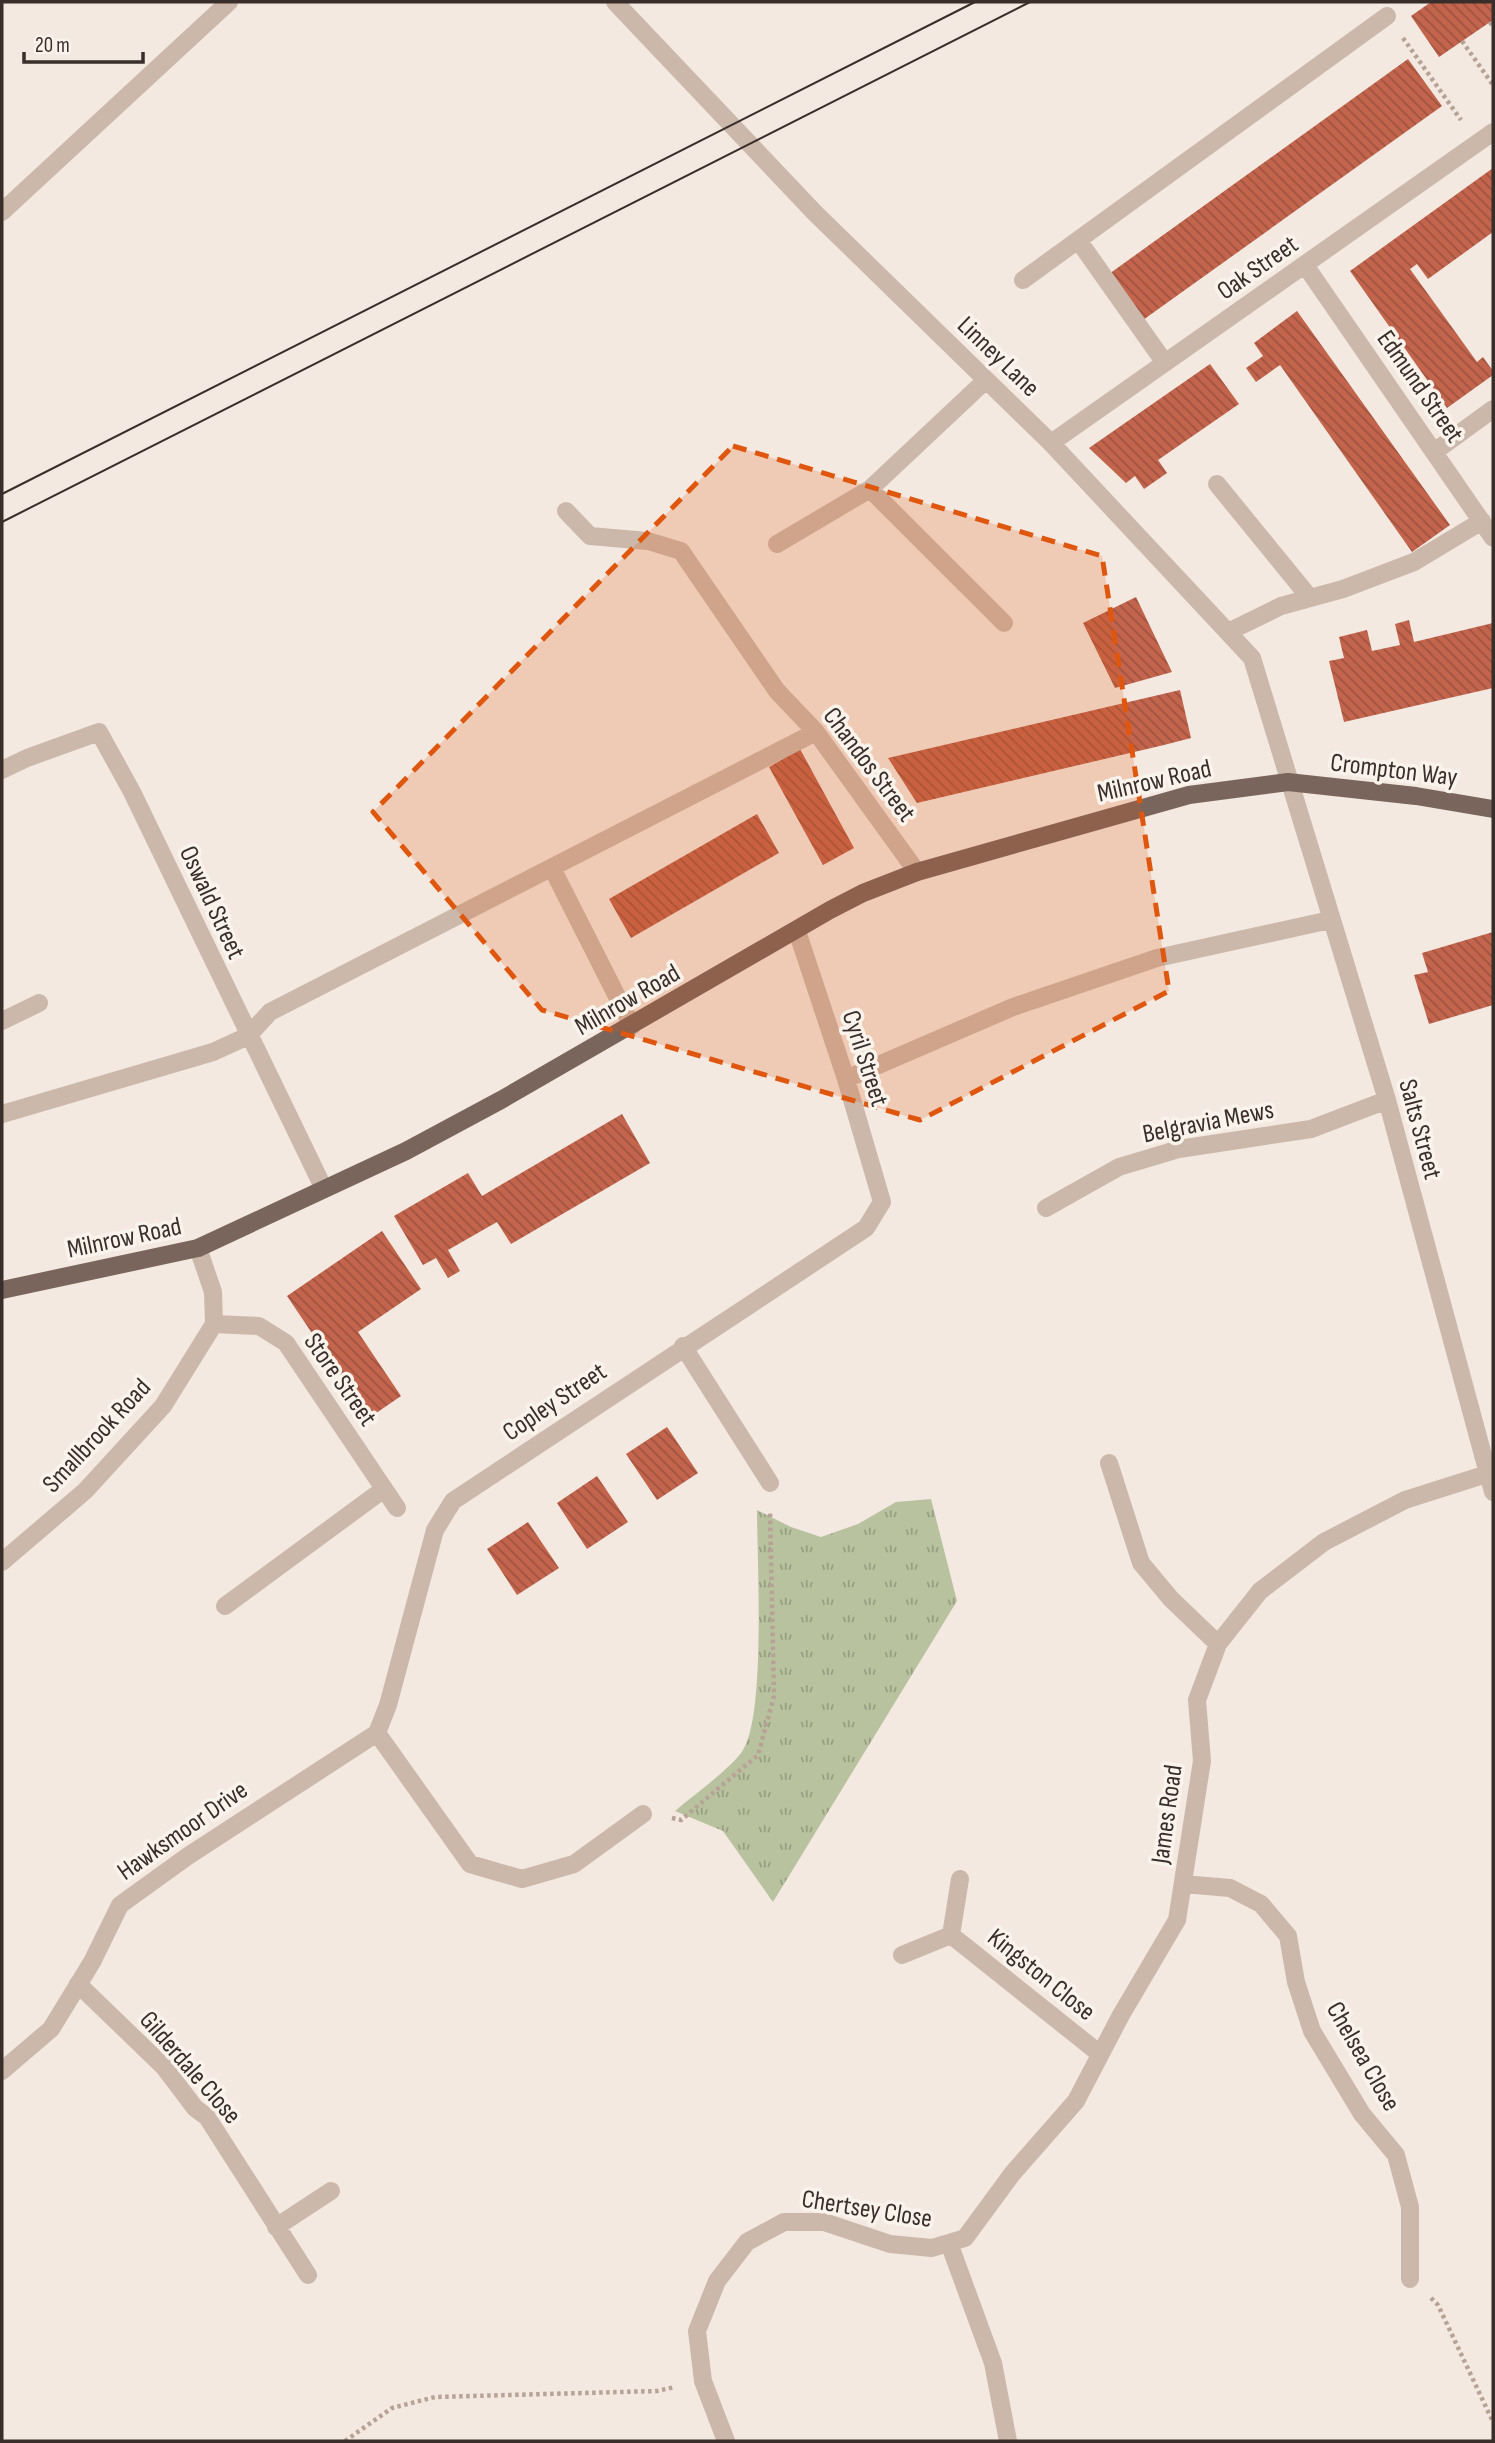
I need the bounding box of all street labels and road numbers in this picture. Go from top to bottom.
street label: Oak Street [1211,229,1304,307]
street label: Linney Lane [950,310,1046,404]
street label: Edmund Street [1370,325,1470,449]
street label: Chandos Street [816,702,922,828]
street label: Crompton Way [1329,747,1459,794]
street label: Milnrow Road [1094,753,1214,810]
street label: Oswald Street [172,841,251,964]
street label: Milnrow Road [570,958,686,1043]
street label: Cyril Street [835,1007,895,1110]
street label: Salts Street [1391,1076,1448,1183]
street label: Belgravia Mews [1140,1095,1276,1150]
street label: Milnrow Road [64,1211,184,1266]
street label: Store Street [297,1327,383,1432]
street label: Copley Street [497,1356,612,1448]
street label: Smallbrook Road [37,1373,158,1499]
street label: James Road [1145,1763,1190,1867]
street label: Hawksmoor Drive [112,1775,254,1887]
street label: Kingston Close [981,1922,1101,2028]
street label: Chelsea Close [1319,1997,1406,2117]
street label: Gilderdale Close [132,2005,247,2131]
street label: Chertsey Close [799,2184,934,2235]

